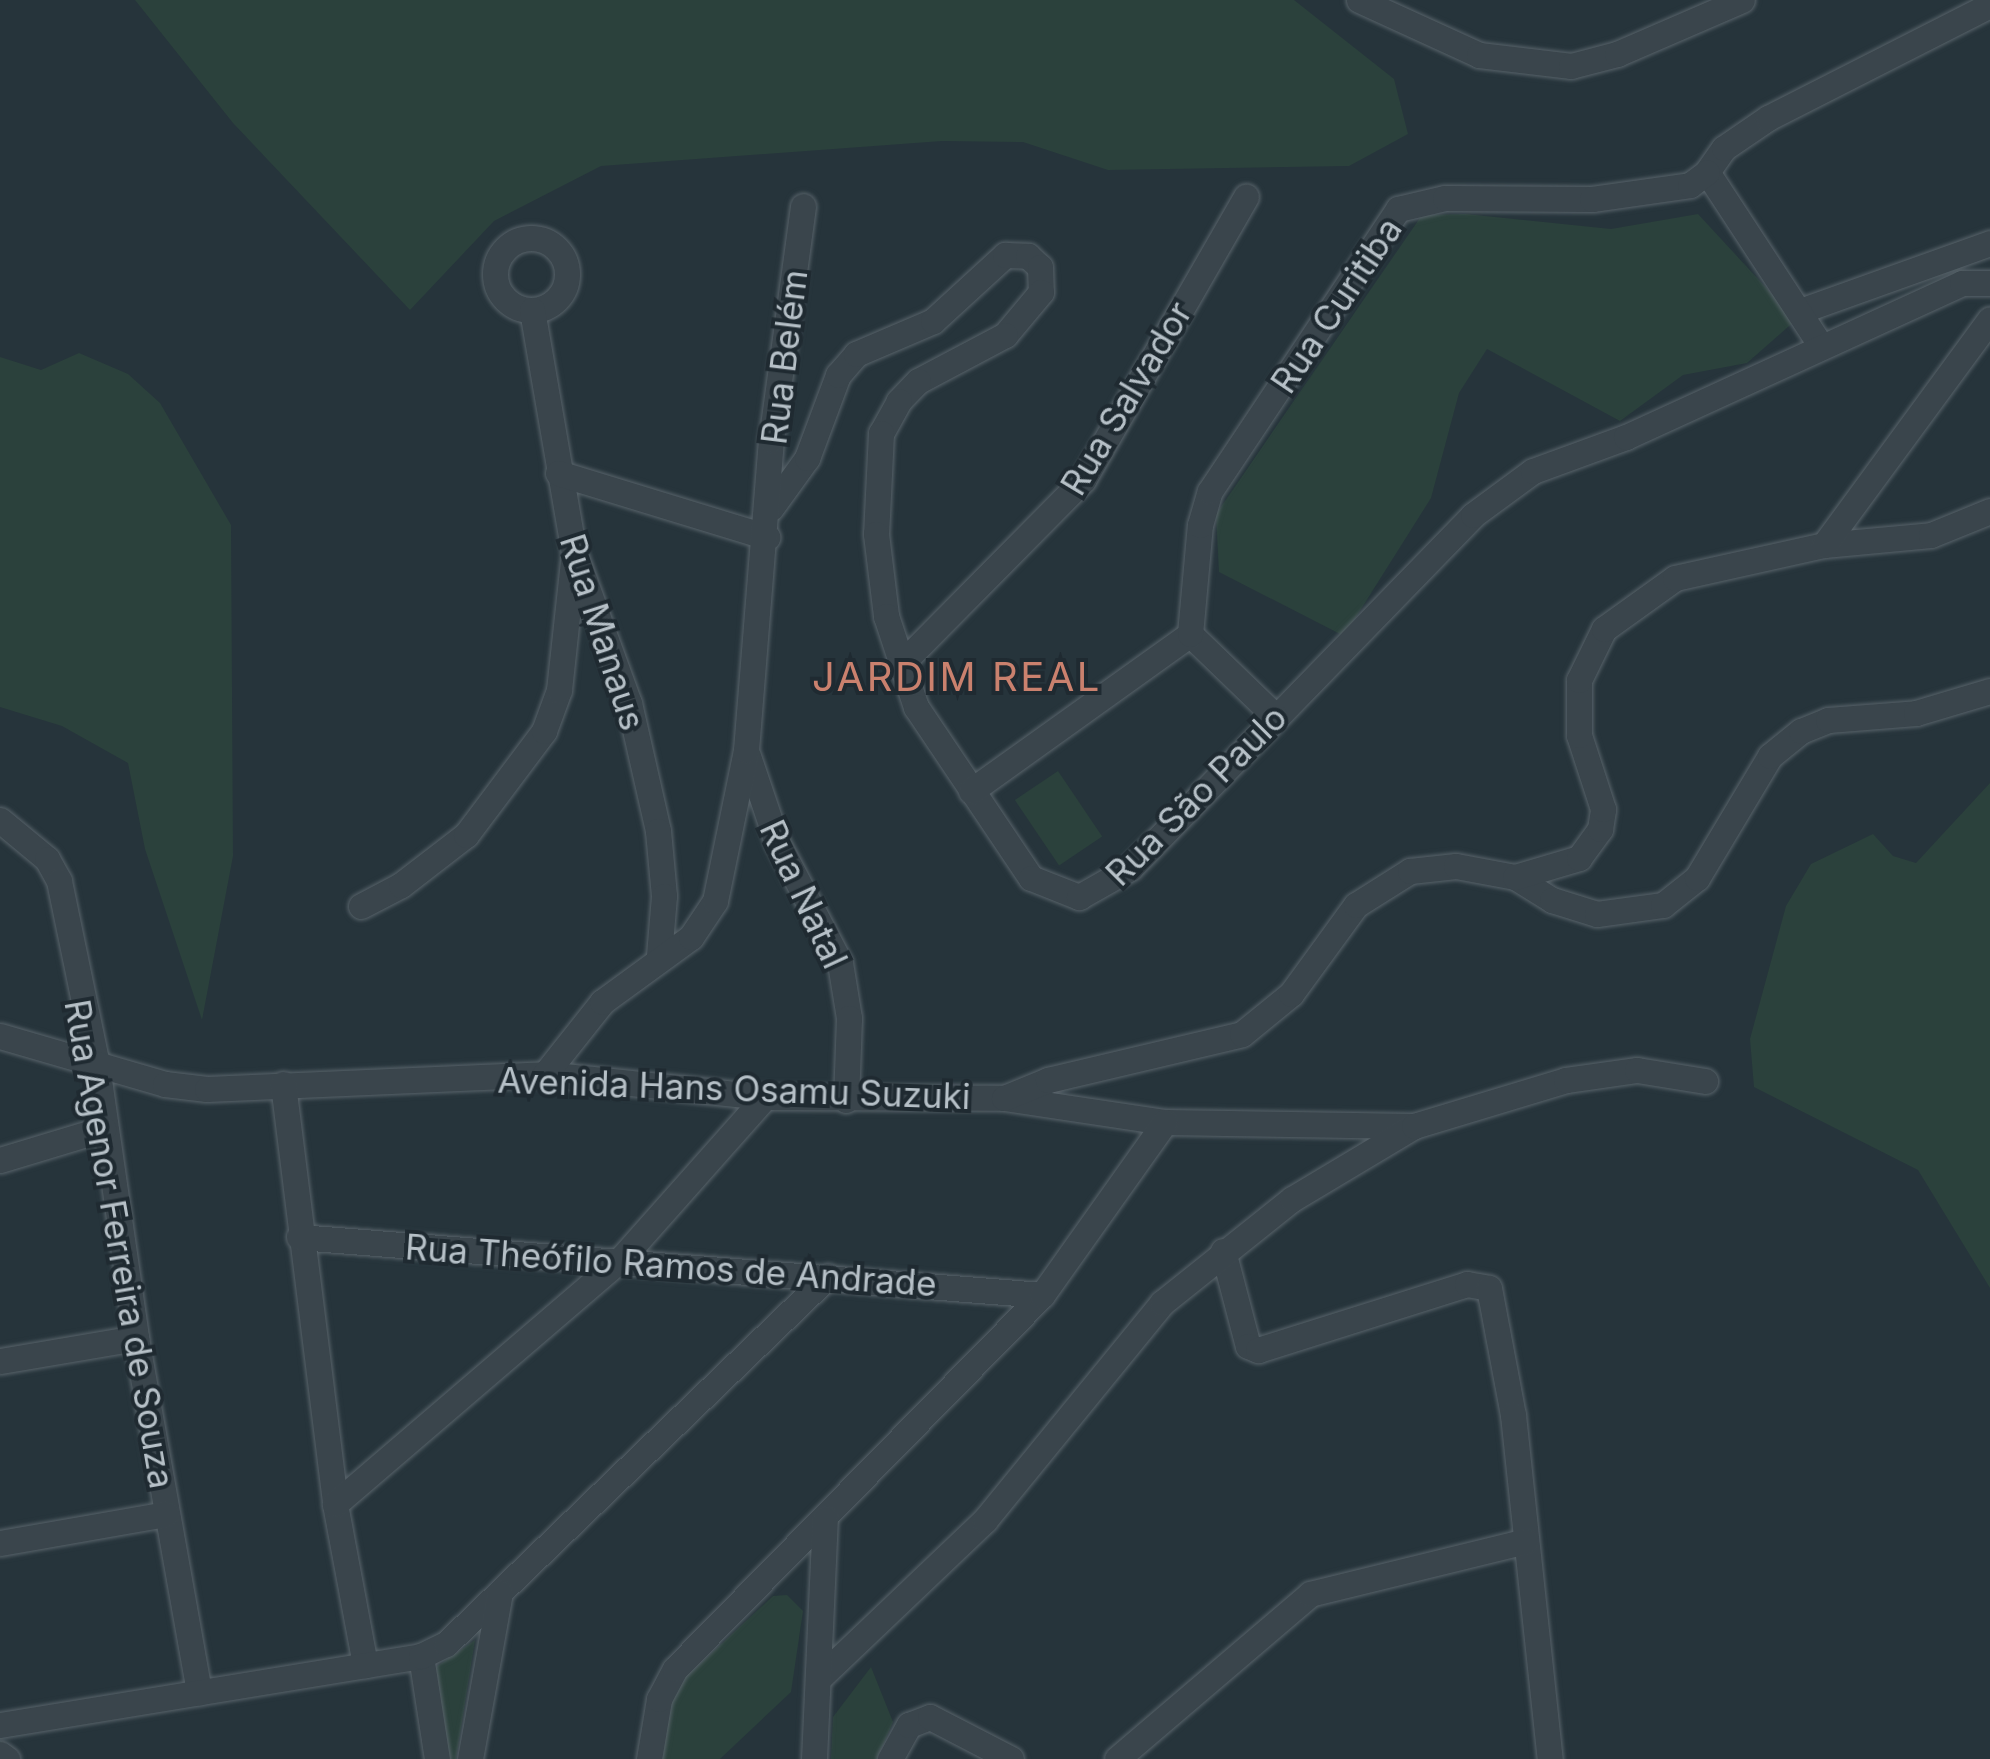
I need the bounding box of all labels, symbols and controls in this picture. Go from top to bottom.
street label: Rua Curitiba [1262,209,1410,401]
street label: Rua Belém [752,267,816,447]
street label: Rua Salvador [1052,294,1200,502]
street label: Rua Manaus [552,529,654,735]
district label: JARDIM REAL [812,653,1102,701]
street label: Rua São Paulo [1097,696,1295,894]
street label: Rua Natal [751,813,857,975]
street label: Rua Agenor Ferreira de Souza [56,996,184,1492]
street label: Avenida Hans Osamu Suzuki [497,1059,971,1117]
street label: Rua Theófilo Ramos de Andrade [404,1225,938,1305]

